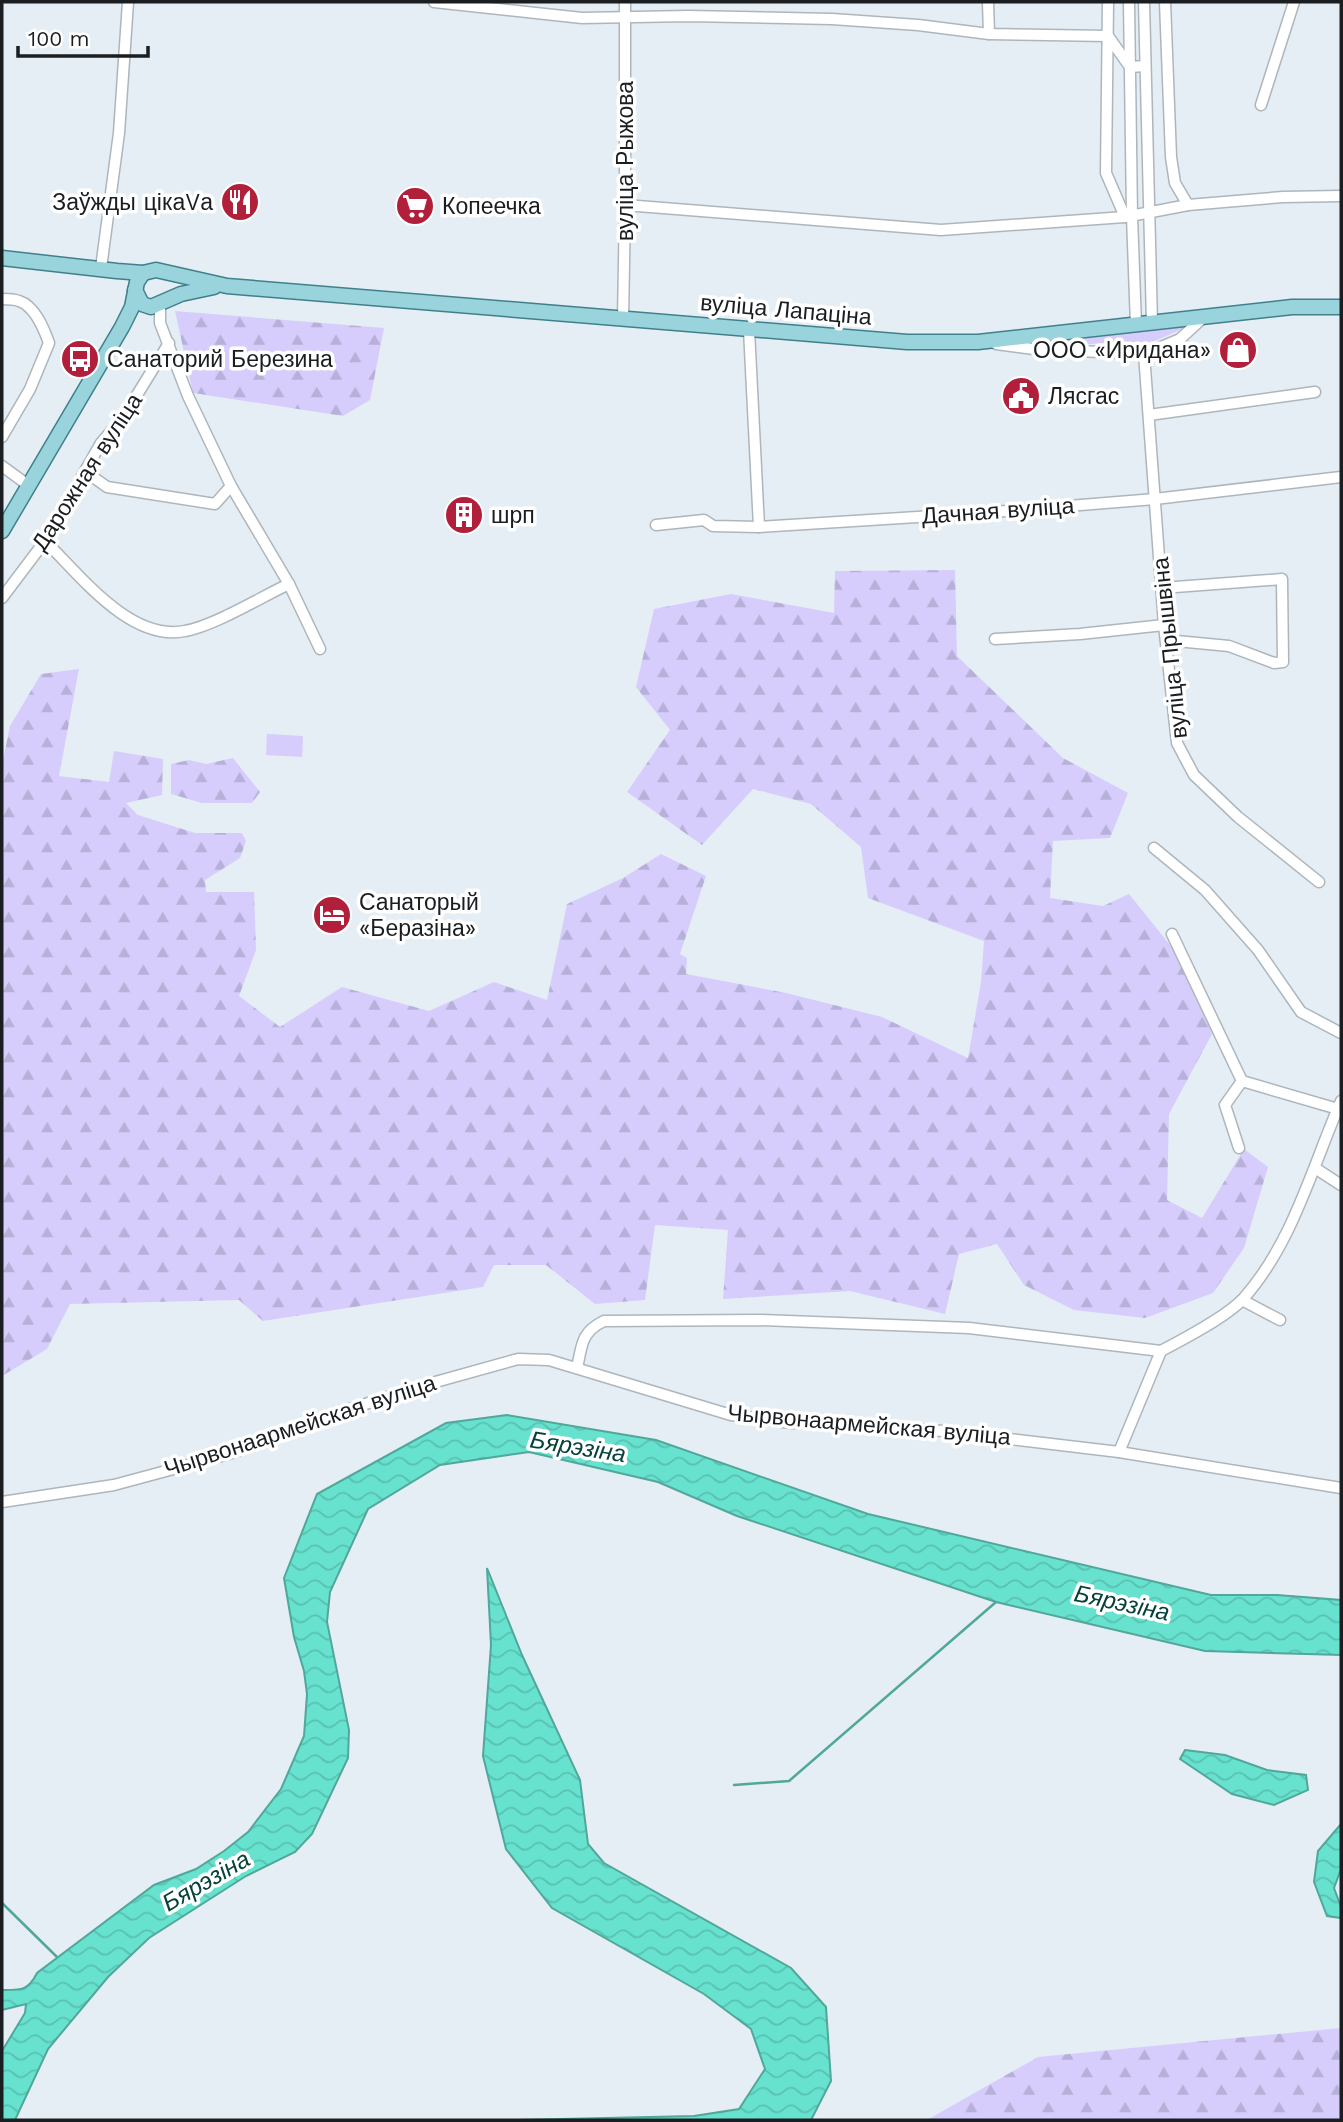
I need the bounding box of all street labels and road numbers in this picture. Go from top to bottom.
street label: вуліца Рыжова [612,81,639,241]
street label: вуліца Лапаціна [699,289,873,331]
street label: Дарожная вуліца [26,388,148,556]
street label: Дачная вуліца [921,492,1075,530]
street label: вуліца Прышвіна [1147,556,1193,740]
street label: Чырвонаармейская вуліца [161,1369,440,1483]
street label: Чырвонаармейская вуліца [726,1399,1012,1451]

